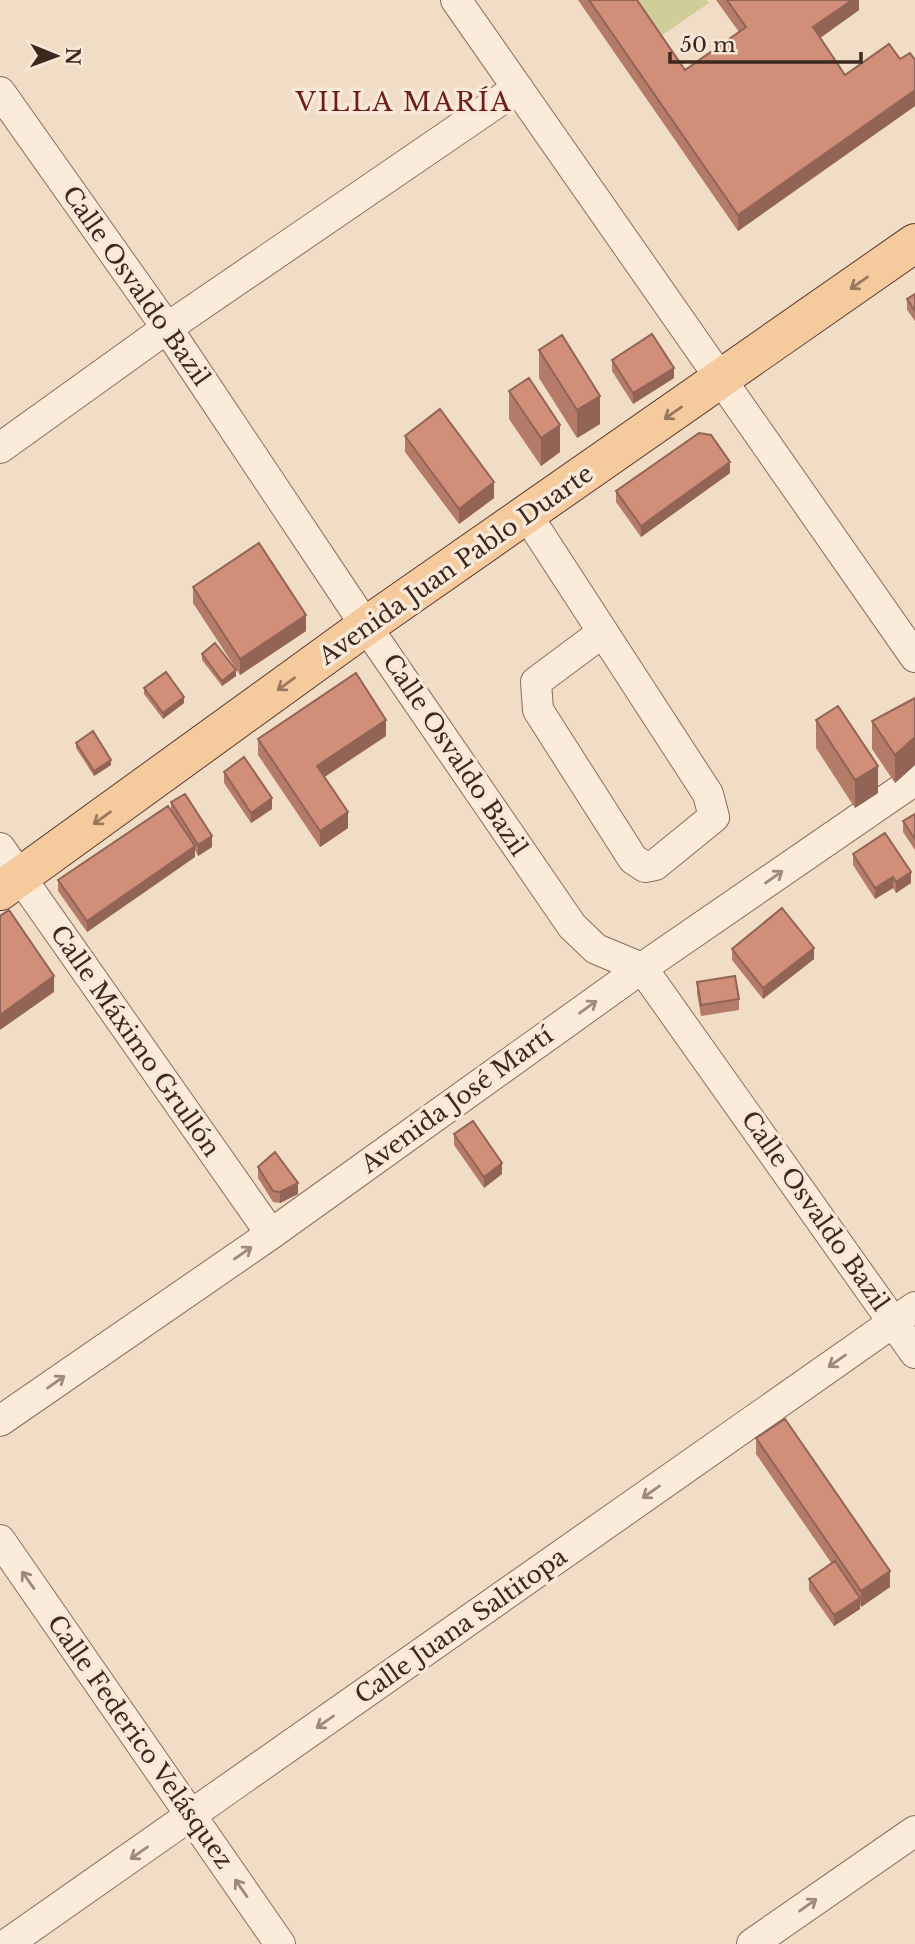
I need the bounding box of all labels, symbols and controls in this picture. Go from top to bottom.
north arrow [21,21,91,91]
scale bar [670,21,861,65]
text: 50 m [680,32,736,58]
text: N [61,47,84,66]
district label: VILLA MARÍA [294,86,513,118]
street label: Calle Osvaldo Bazil [56,180,216,391]
one-way arrow [850,276,869,290]
one-way arrow [664,406,683,420]
street label: Avenida Juan Pablo Duarte [312,459,598,671]
street label: Calle Osvaldo Bazil [377,648,534,861]
one-way arrow [277,677,296,692]
one-way arrow [93,811,112,825]
one-way arrow [764,870,784,884]
street label: Calle Máximo Grullón [44,920,226,1162]
one-way arrow [578,1000,597,1014]
street label: Avenida José Martí [354,1020,559,1180]
street label: Calle Osvaldo Bazil [735,1105,895,1316]
one-way arrow [233,1246,252,1260]
one-way arrow [828,1354,847,1368]
one-way arrow [46,1375,65,1389]
one-way arrow [642,1485,662,1499]
street label: Calle Juana Saltitopa [349,1541,573,1710]
one-way arrow [21,1571,35,1590]
street label: Calle Federico Velásquez [42,1609,239,1874]
one-way arrow [316,1715,335,1729]
one-way arrow [130,1846,149,1860]
one-way arrow [234,1879,248,1898]
one-way arrow [798,1898,818,1912]

